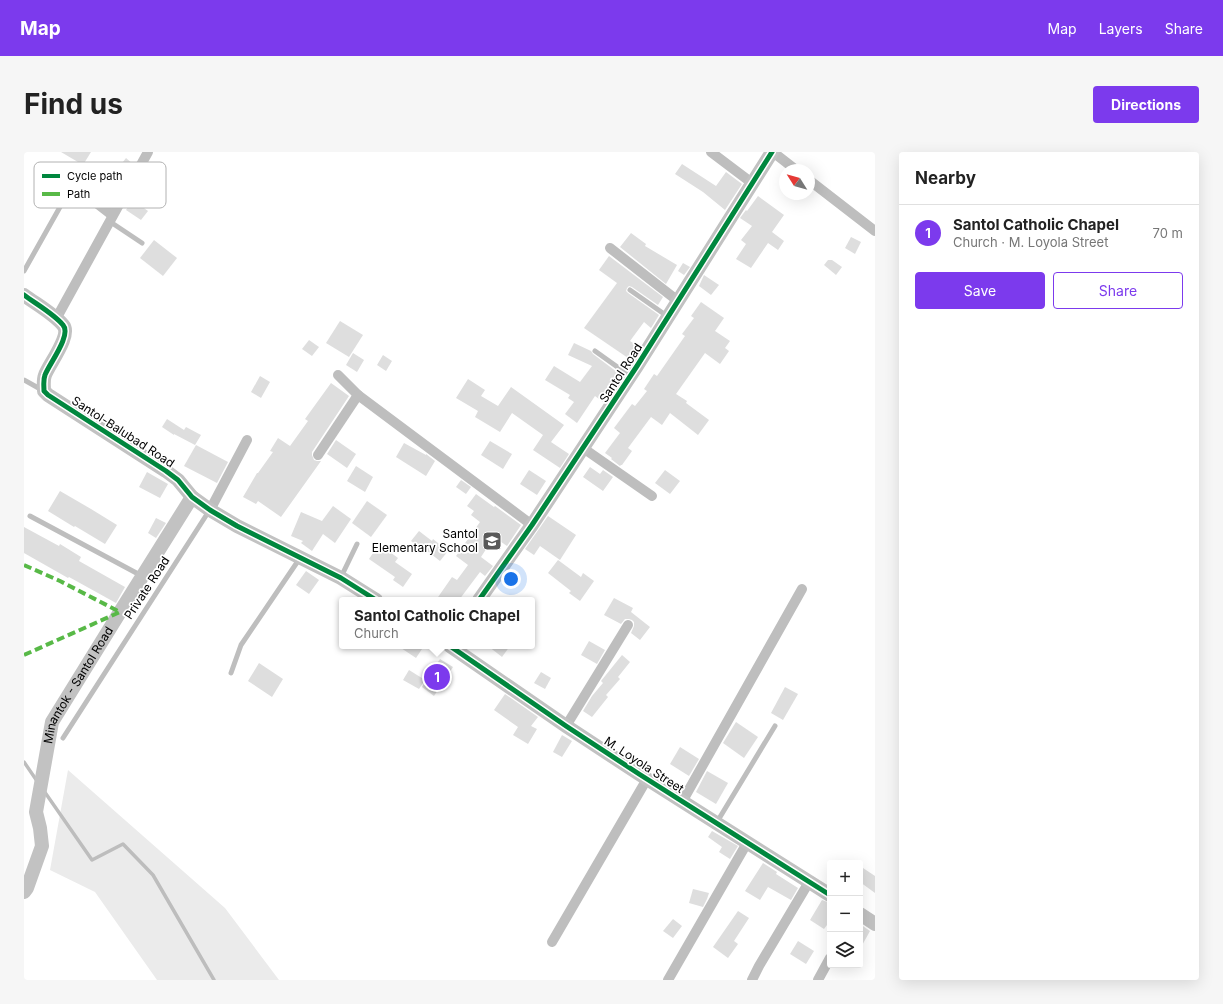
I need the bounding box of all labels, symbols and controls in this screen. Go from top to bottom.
text: Map [20,17,61,40]
text: Map [1048,20,1077,37]
text: Layers [1099,20,1143,37]
text: Share [1165,20,1203,37]
button: Directions [1093,86,1199,123]
text: Find us [24,87,123,121]
legend [34,162,166,208]
north arrow [779,164,815,200]
text: Nearby [915,168,976,188]
text: Cycle path [67,169,123,183]
text: Path [67,187,90,201]
text: Santol Catholic Chapel [953,215,1119,234]
text: 1 [925,225,931,241]
text: 70 m [1153,225,1183,241]
text: Church · M. Loyola Street [953,234,1108,250]
button: Save [915,272,1045,309]
button: Share [1053,272,1183,309]
street label: Santol Road [596,340,645,405]
street label: Santol-Balubad Road [69,393,177,470]
place label: Santol Elementary School [372,526,478,555]
school or university icon: Santol Elementary School [481,530,503,552]
street label: Private Road [121,554,172,622]
your location [501,569,521,589]
popup [339,597,535,649]
text: Santol Catholic Chapel [354,606,520,625]
street label: Minantok - Santol Road [40,624,116,745]
text: Church [354,625,399,641]
pin: 1 [424,662,450,692]
street label: M. Loyola Street [602,733,687,796]
map controls [827,860,863,968]
button: + [827,860,863,896]
button: − [827,896,863,932]
button: layers [827,932,863,968]

